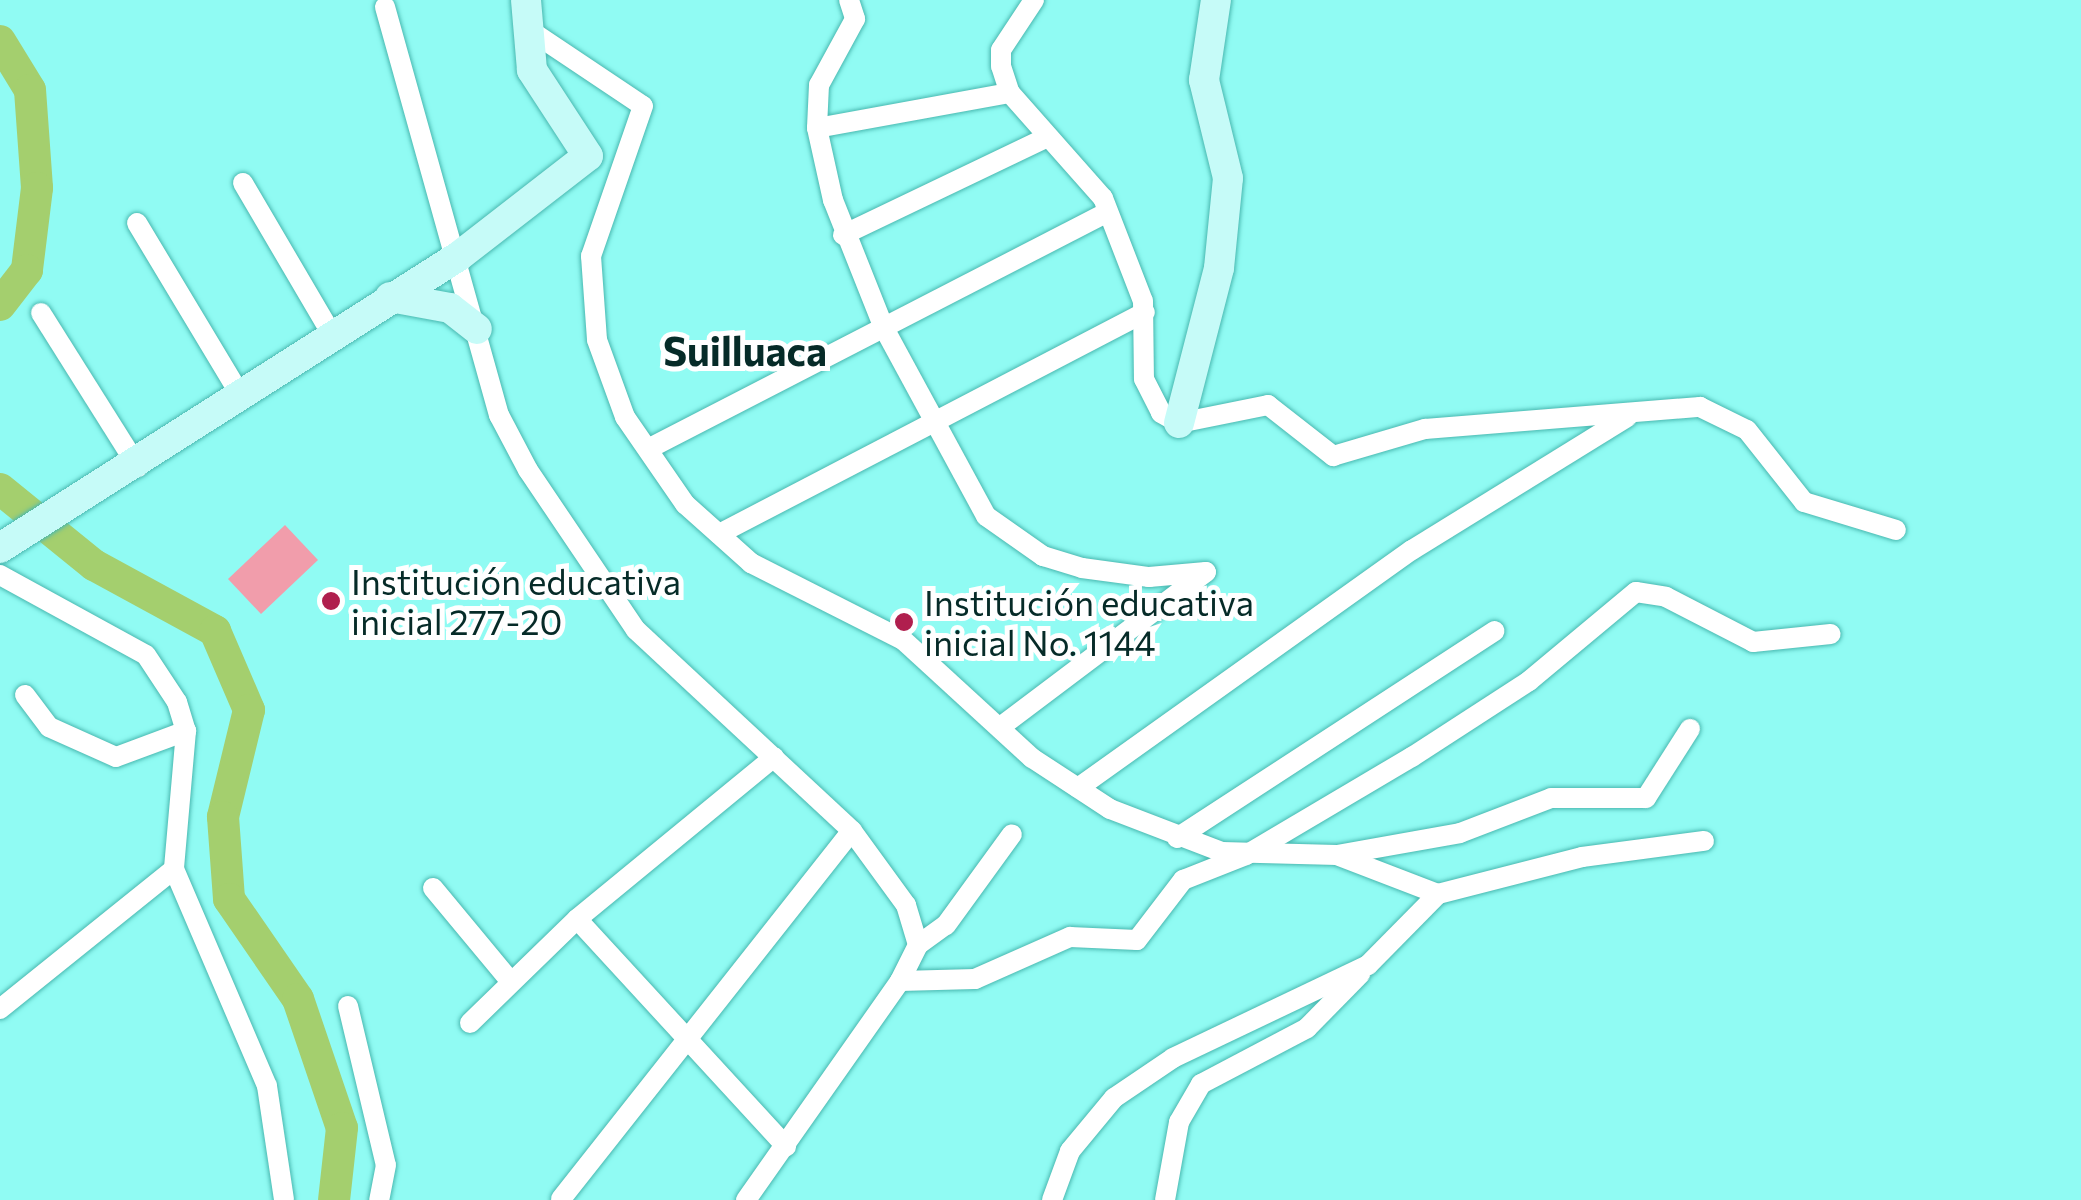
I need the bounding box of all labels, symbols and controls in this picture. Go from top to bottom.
district label: Suilluaca [663,326,827,374]
place label: Institución educativa inicial 277-20 [351,560,681,642]
place label: Institución educativa inicial No. 1144 [924,581,1254,663]
marker: Institución educativa inicial 277-20 [320,590,342,612]
marker: Institución educativa inicial No. 1144 [893,611,915,633]

